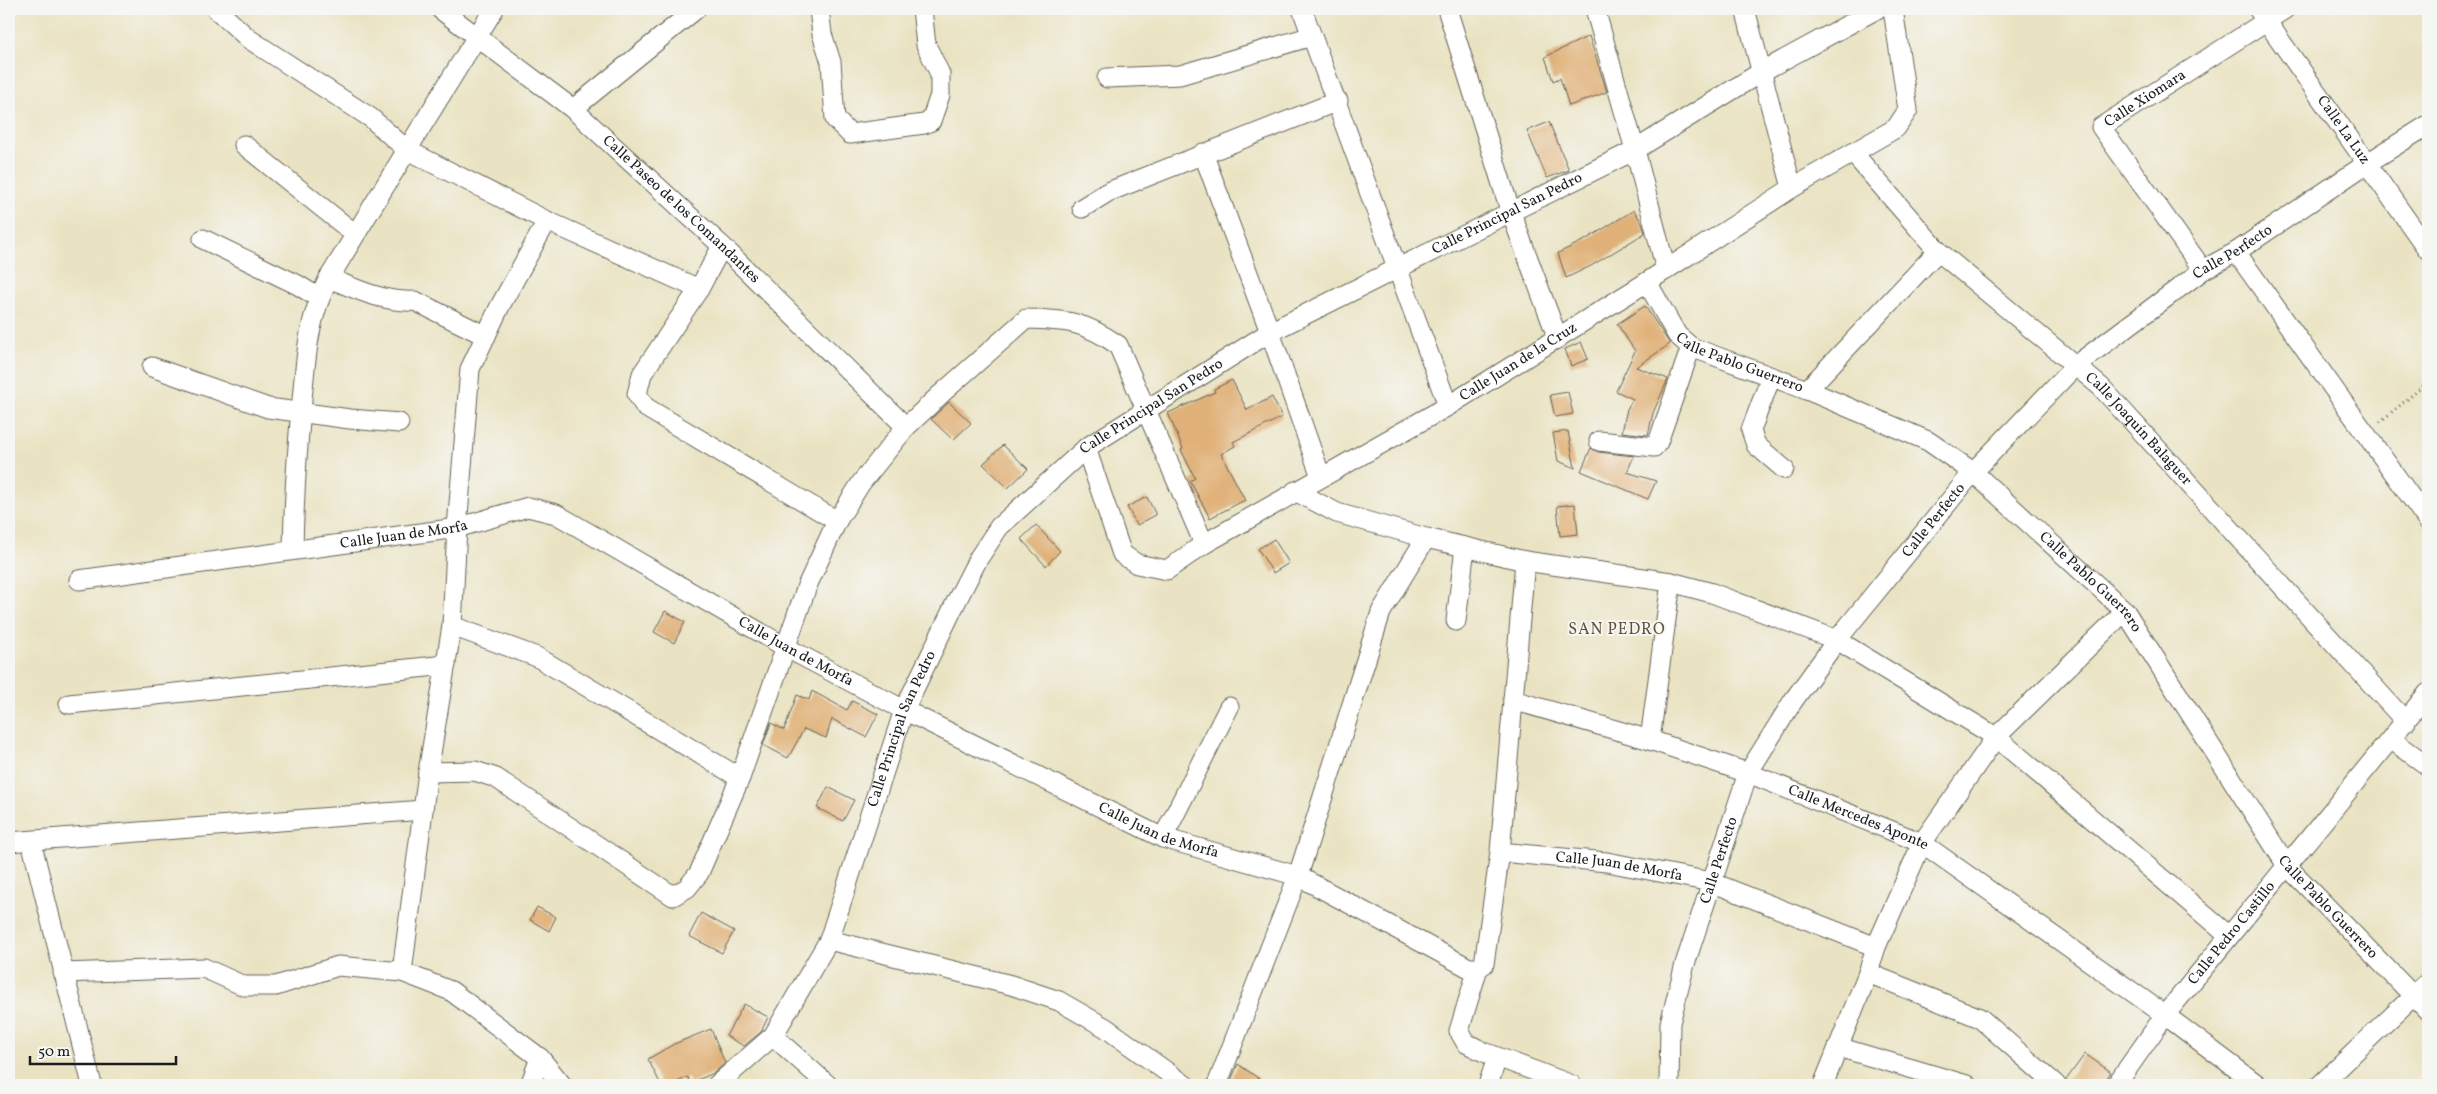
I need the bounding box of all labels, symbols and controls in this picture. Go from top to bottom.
street label: Calle Xiomara [2100,65,2190,133]
street label: Calle La Luz [2312,91,2375,169]
street label: Calle Paseo de los Comandantes [598,131,765,288]
street label: Calle Principal San Pedro [1428,167,1586,260]
street label: Calle Perfecto [2188,220,2277,285]
street label: Calle Juan de la Cruz [1456,318,1581,407]
street label: Calle Pablo Guerrero [1671,327,1806,398]
street label: Calle Principal San Pedro [1075,354,1227,459]
street label: Calle Joaquín Balaguer [2080,367,2196,490]
street label: Calle Perfecto [1897,479,1970,562]
street label: Calle Juan de Morfa [339,515,470,554]
street label: Calle Pablo Guerrero [2034,527,2146,636]
street label: Calle Juan de Morfa [734,611,857,692]
district label: SAN PEDRO [1568,619,1666,641]
street label: Calle Principal San Pedro [863,647,941,810]
street label: Calle Mercedes Aponte [1785,780,1933,855]
street label: Calle Juan de Morfa [1095,797,1221,864]
street label: Calle Perfecto [1695,814,1743,907]
street label: Calle Juan de Morfa [1555,847,1684,887]
street label: Calle Pablo Guerrero [2273,852,2383,964]
street label: Calle Pedro Castillo [2183,877,2280,990]
scale bar [30,1034,176,1066]
text: 50 m [38,1042,70,1063]

